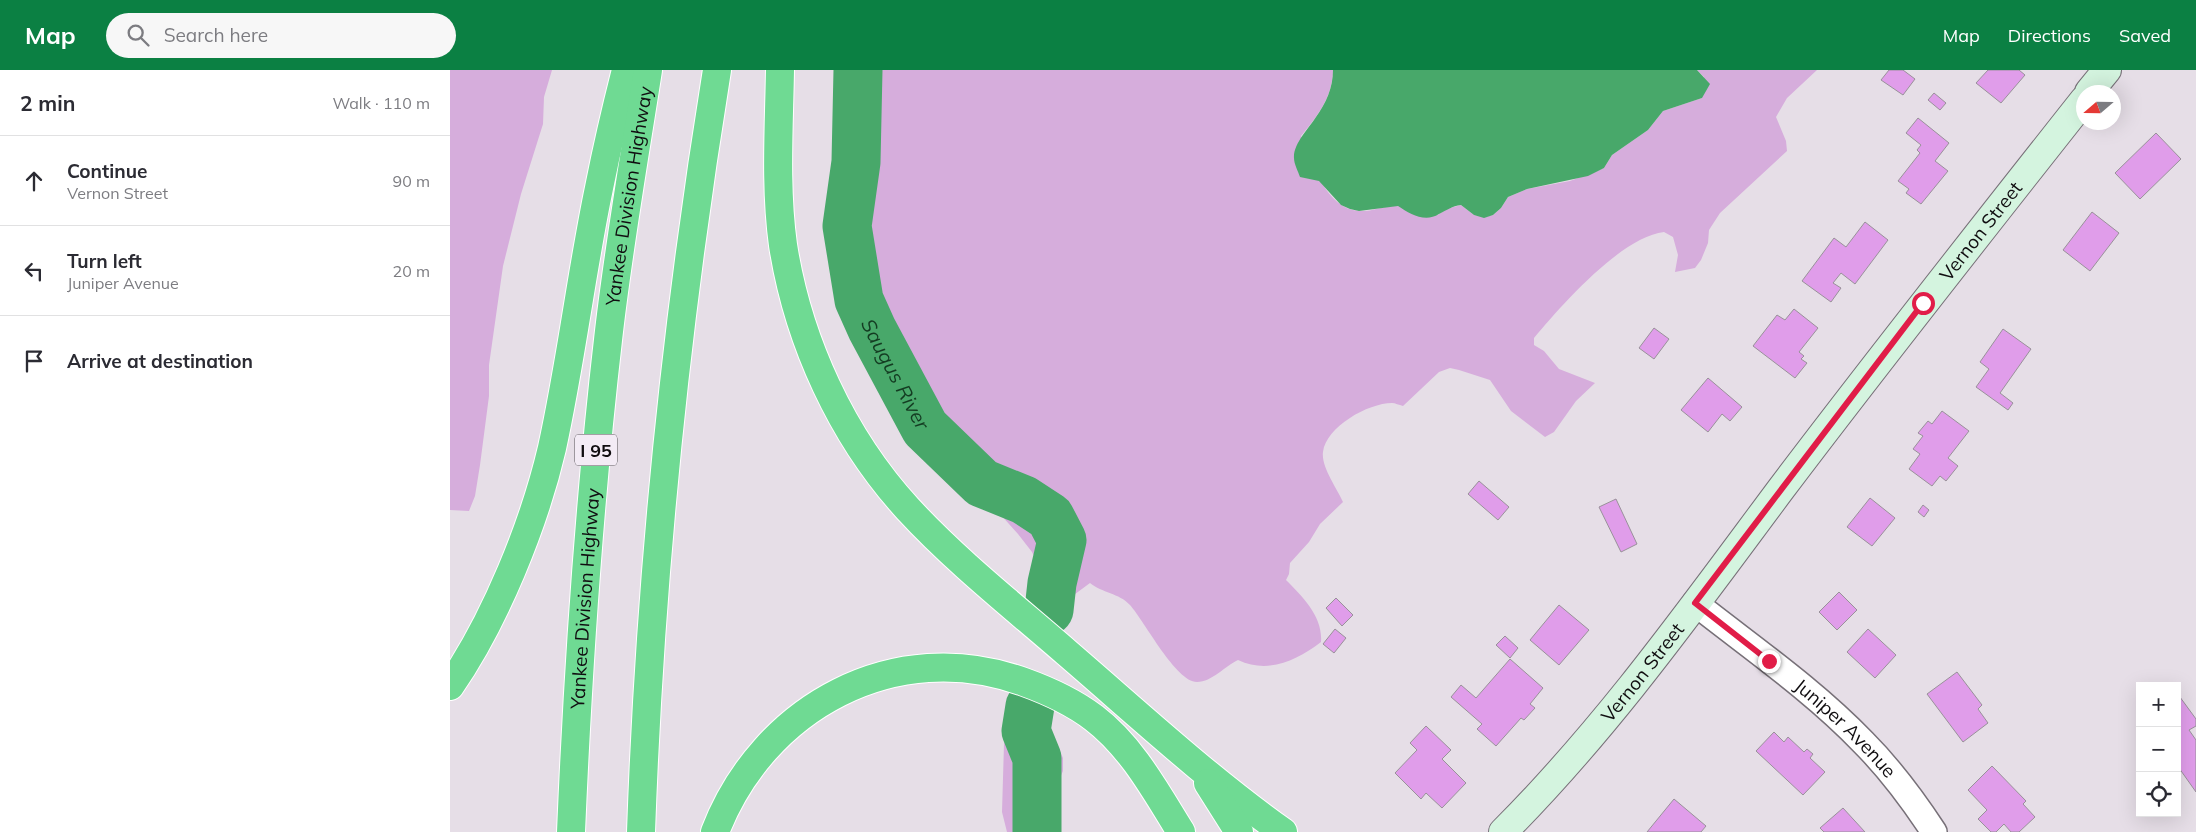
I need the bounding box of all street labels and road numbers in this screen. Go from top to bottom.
street label: Yankee Division Highway [600,85,657,308]
street label: Vernon Street [1934,176,2027,286]
road number: I 95 [575,434,617,466]
street label: Yankee Division Highway [565,487,605,711]
street label: Vernon Street [1596,618,1689,727]
street label: Juniper Avenue [1790,673,1902,782]

